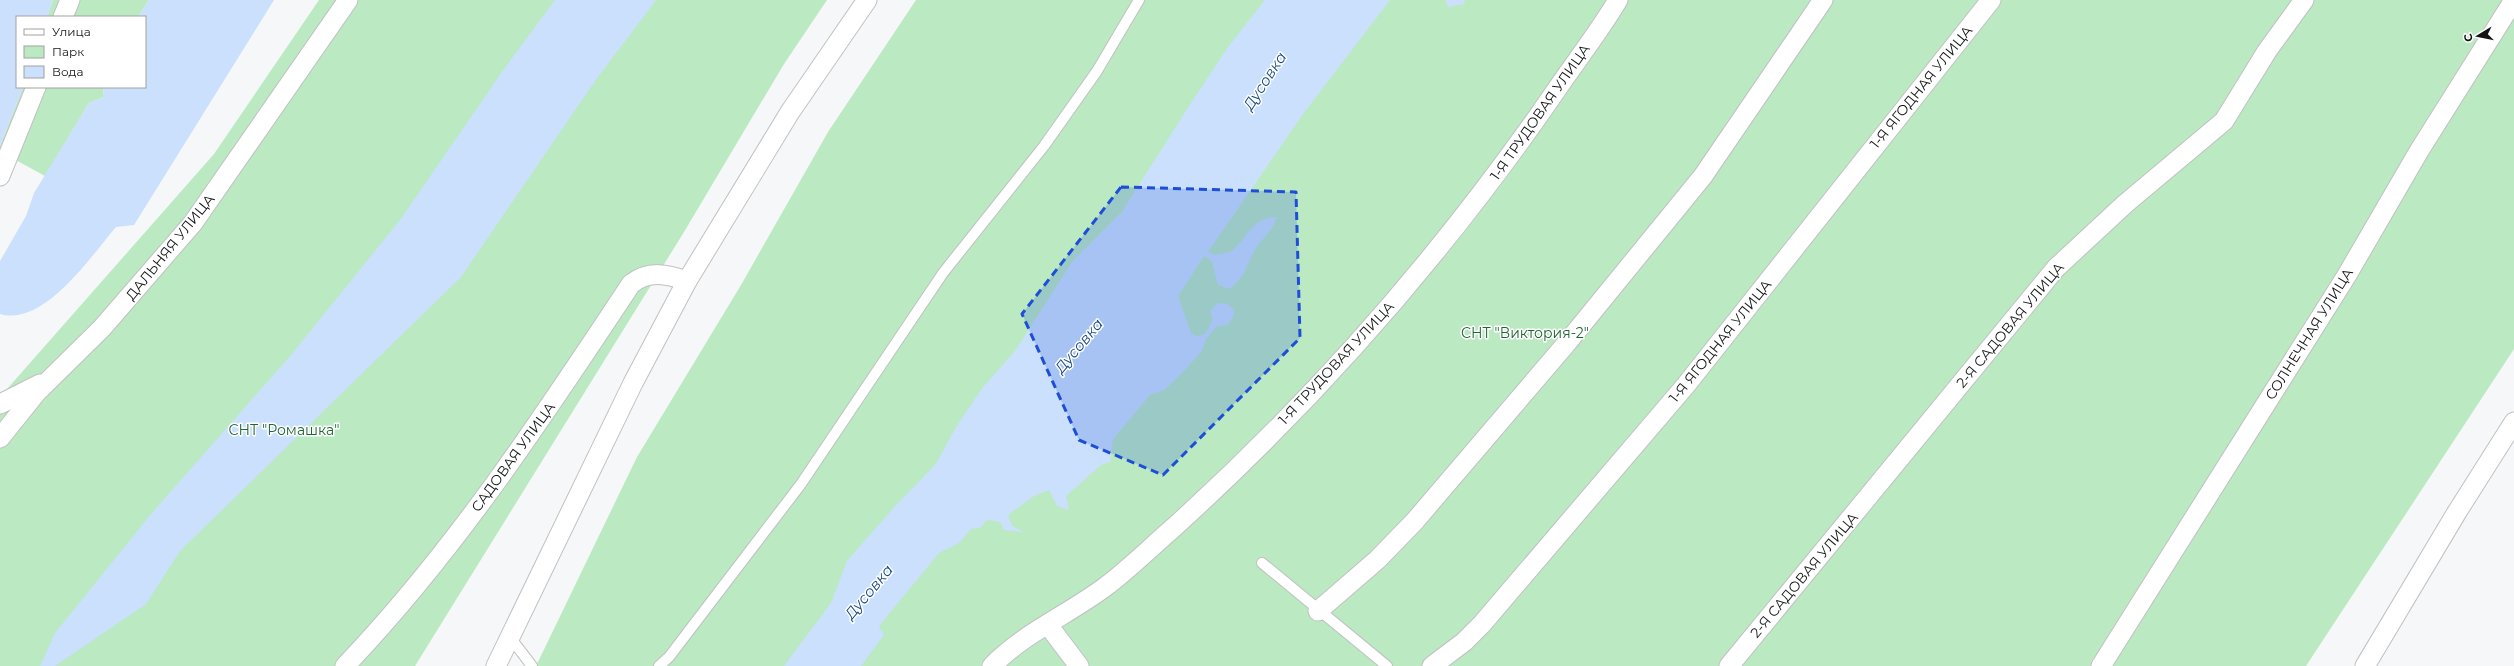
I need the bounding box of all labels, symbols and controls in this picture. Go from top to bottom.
legend [16,16,146,88]
north arrow [2458,16,2498,56]
street label: 1-Я ЯГОДНАЯ УЛИЦА [1866,21,1976,152]
text: Улица [52,24,91,39]
text: С [2461,33,2476,43]
street label: 1-Я ТРУДОВАЯ УЛИЦА [1486,40,1594,184]
text: Парк [52,44,84,59]
water label: Дусовка [1238,48,1290,115]
text: Вода [52,64,83,79]
street label: ДАЛЬНЯЯ УЛИЦА [122,190,219,304]
street label: 2-Я САДОВАЯ УЛИЦА [1952,258,2068,391]
street label: СОЛНЕЧНАЯ УЛИЦА [2261,264,2357,403]
street label: 1-Я ЯГОДНАЯ УЛИЦА [1665,275,1775,406]
street label: 1-Я ТРУДОВАЯ УЛИЦА [1274,297,1398,428]
water label: Дусовка [1049,314,1107,378]
park label: СНТ "Виктория-2" [1461,324,1589,342]
street label: САДОВАЯ УЛИЦА [467,398,559,515]
park label: СНТ "Ромашка" [229,421,339,439]
street label: 2-Я САДОВАЯ УЛИЦА [1746,508,1862,641]
water label: Дусовка [839,560,897,624]

